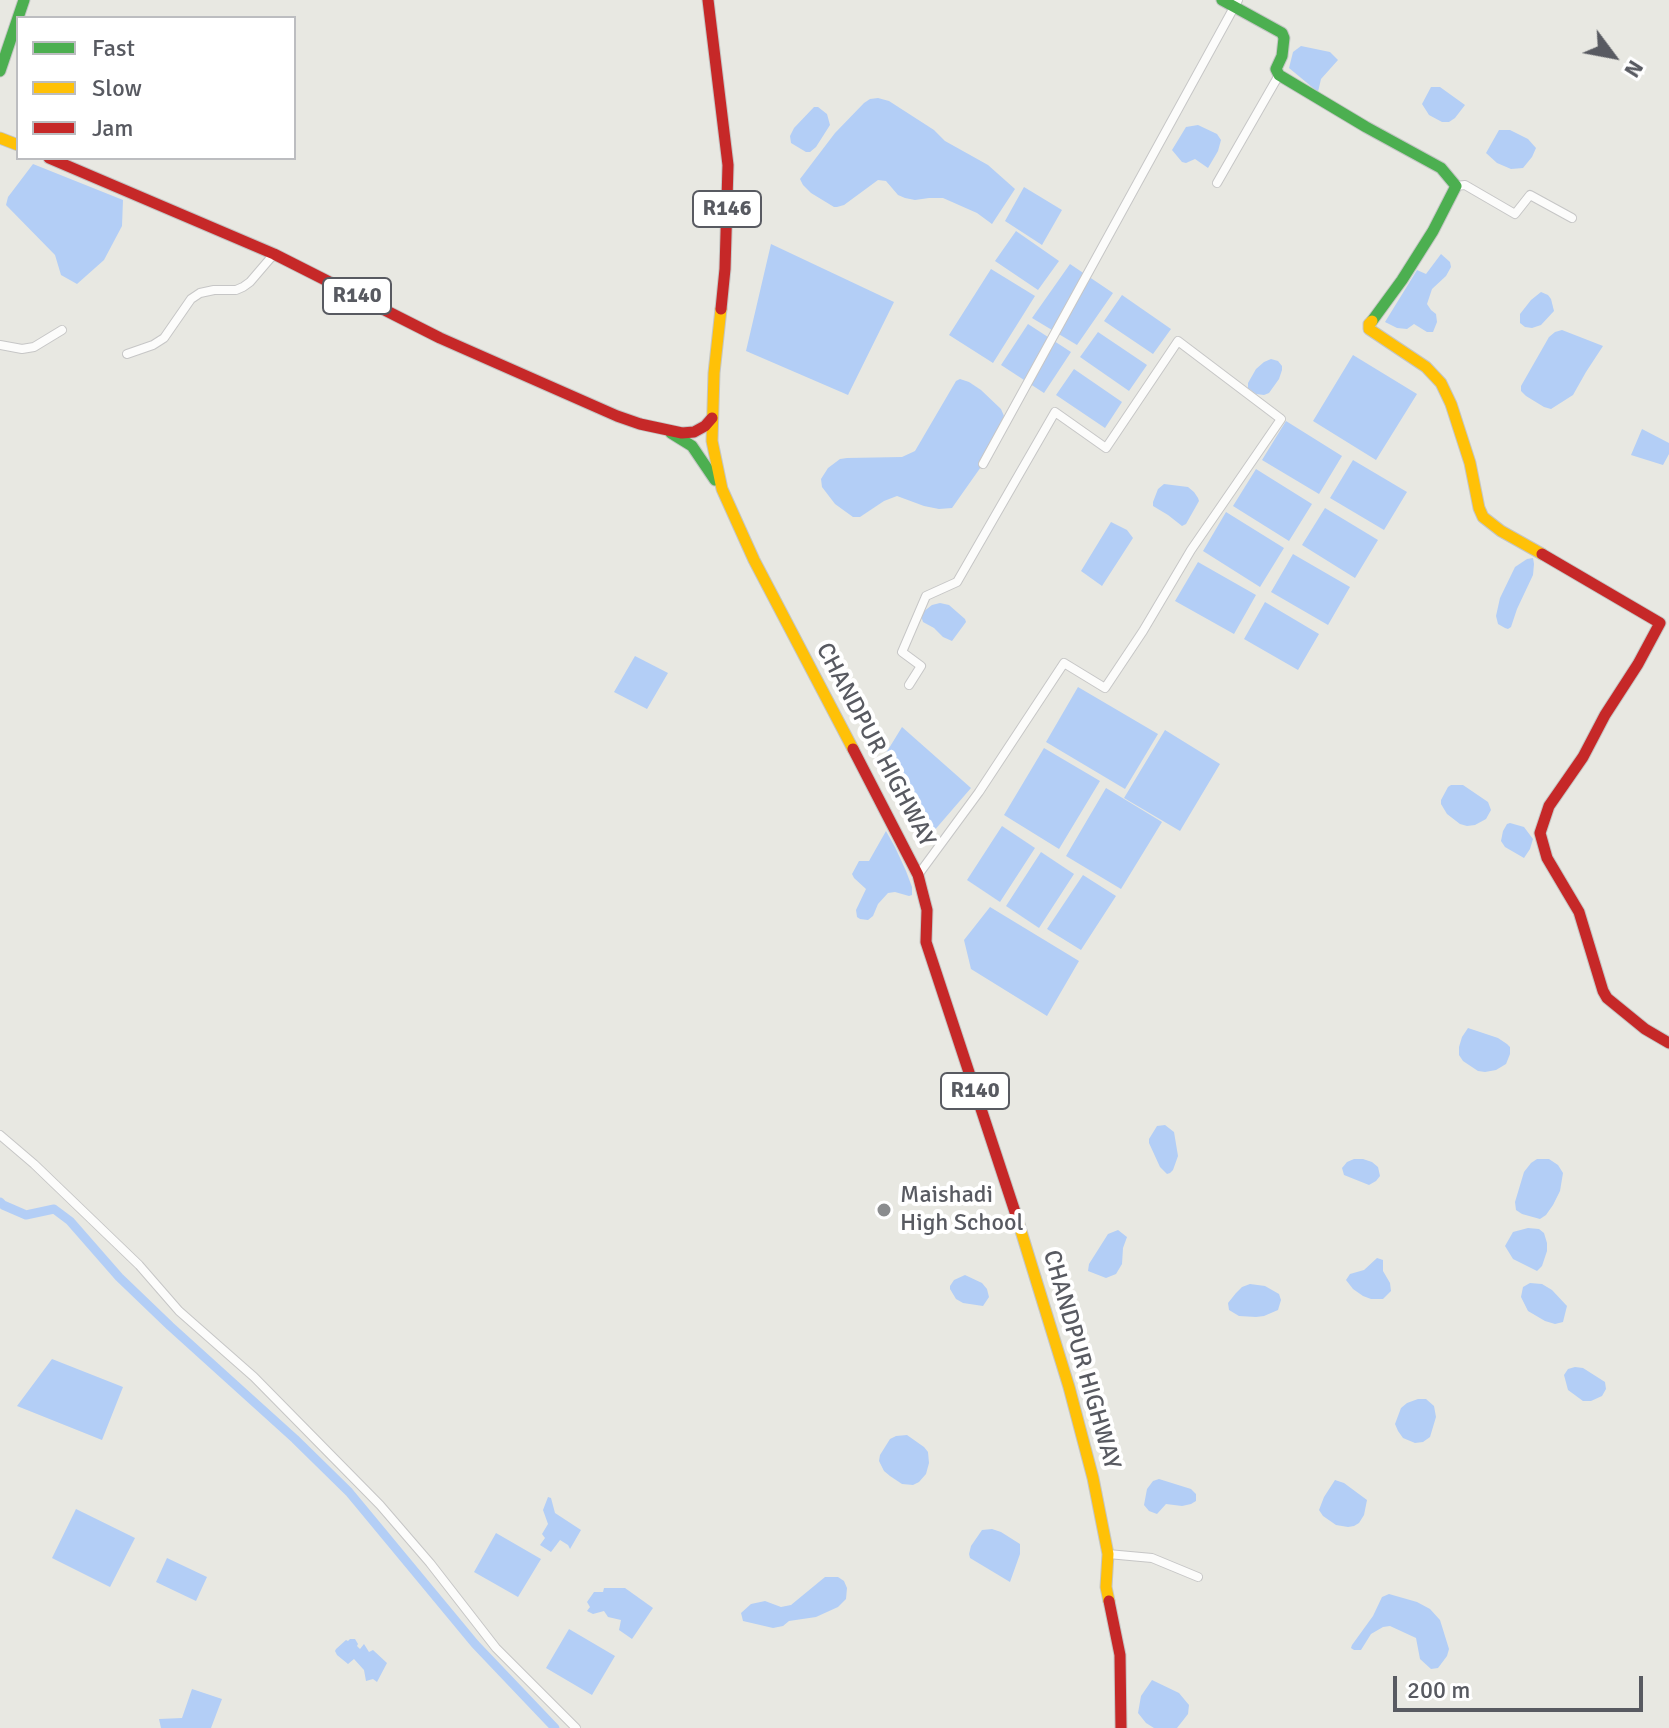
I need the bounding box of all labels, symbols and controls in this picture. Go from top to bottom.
legend [16,16,296,160]
north arrow [1573,16,1653,96]
text: Fast [92,33,135,63]
text: N [1618,55,1649,83]
text: Slow [92,73,142,103]
text: Jam [92,113,133,143]
road number: R146 [693,191,761,227]
road number: R140 [323,278,391,314]
street label: CHANDPUR HIGHWAY [809,638,941,852]
road number: R140 [941,1073,1009,1109]
place label: Maishadi High School [900,1182,1023,1238]
marker: Maishadi High School [875,1201,893,1219]
street label: CHANDPUR HIGHWAY [1036,1247,1126,1473]
scale bar [1397,1660,1647,1710]
text: 200 m [1407,1675,1470,1705]

